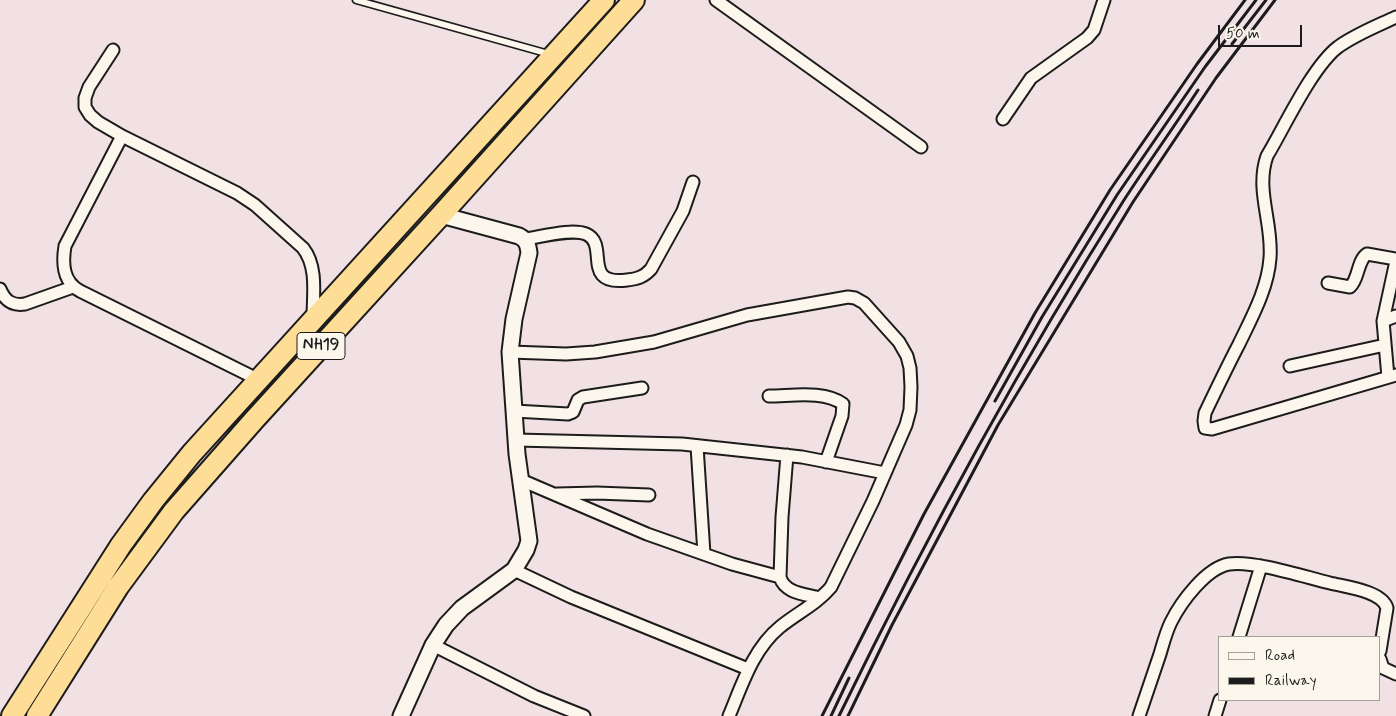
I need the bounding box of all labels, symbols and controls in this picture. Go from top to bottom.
scale bar [1221,15,1305,47]
text: 50 m [1226,24,1260,44]
road number: NH19 [297,332,345,360]
legend [1218,636,1381,701]
text: Road [1265,646,1295,666]
text: Railway [1265,671,1317,691]

